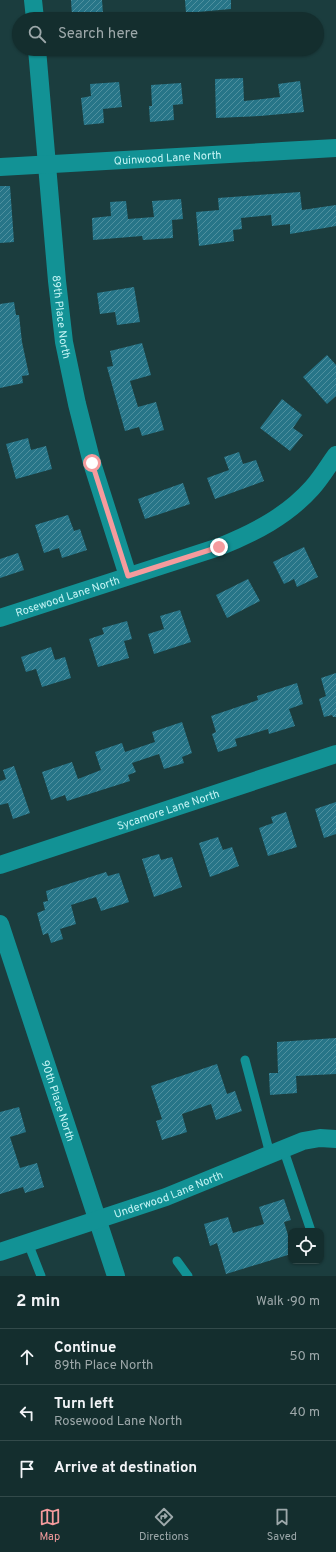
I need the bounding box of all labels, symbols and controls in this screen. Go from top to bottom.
search box [12,12,324,56]
icon: search [26,23,48,45]
text: Search here [58,25,138,44]
street label: Quinwood Lane North [114,148,222,169]
street label: 89th Place North [49,275,73,360]
route start [83,454,101,472]
route end [210,538,228,556]
street label: Rosewood Lane North [14,574,122,620]
street label: Sycamore Lane North [115,787,221,834]
street label: 90th Place North [37,1059,77,1143]
street label: Underwood Lane North [112,1168,225,1222]
map controls [288,1228,324,1264]
button: locate [288,1228,324,1264]
text: 2 min [16,1291,60,1313]
text: Walk · 90 m [256,1294,320,1310]
text: Continue [54,1339,116,1358]
icon: ahead [16,1346,38,1368]
text: 50 m [290,1349,320,1365]
text: 89th Place North [54,1358,153,1374]
text: Turn left [54,1395,114,1414]
icon: left [16,1402,38,1424]
text: 40 m [290,1405,320,1421]
text: Rosewood Lane North [54,1414,182,1430]
icon: arrive [16,1458,38,1480]
text: Arrive at destination [54,1459,197,1478]
tab: Map [39,1506,61,1544]
tab: Directions [139,1506,189,1544]
tab: Saved [267,1506,297,1544]

